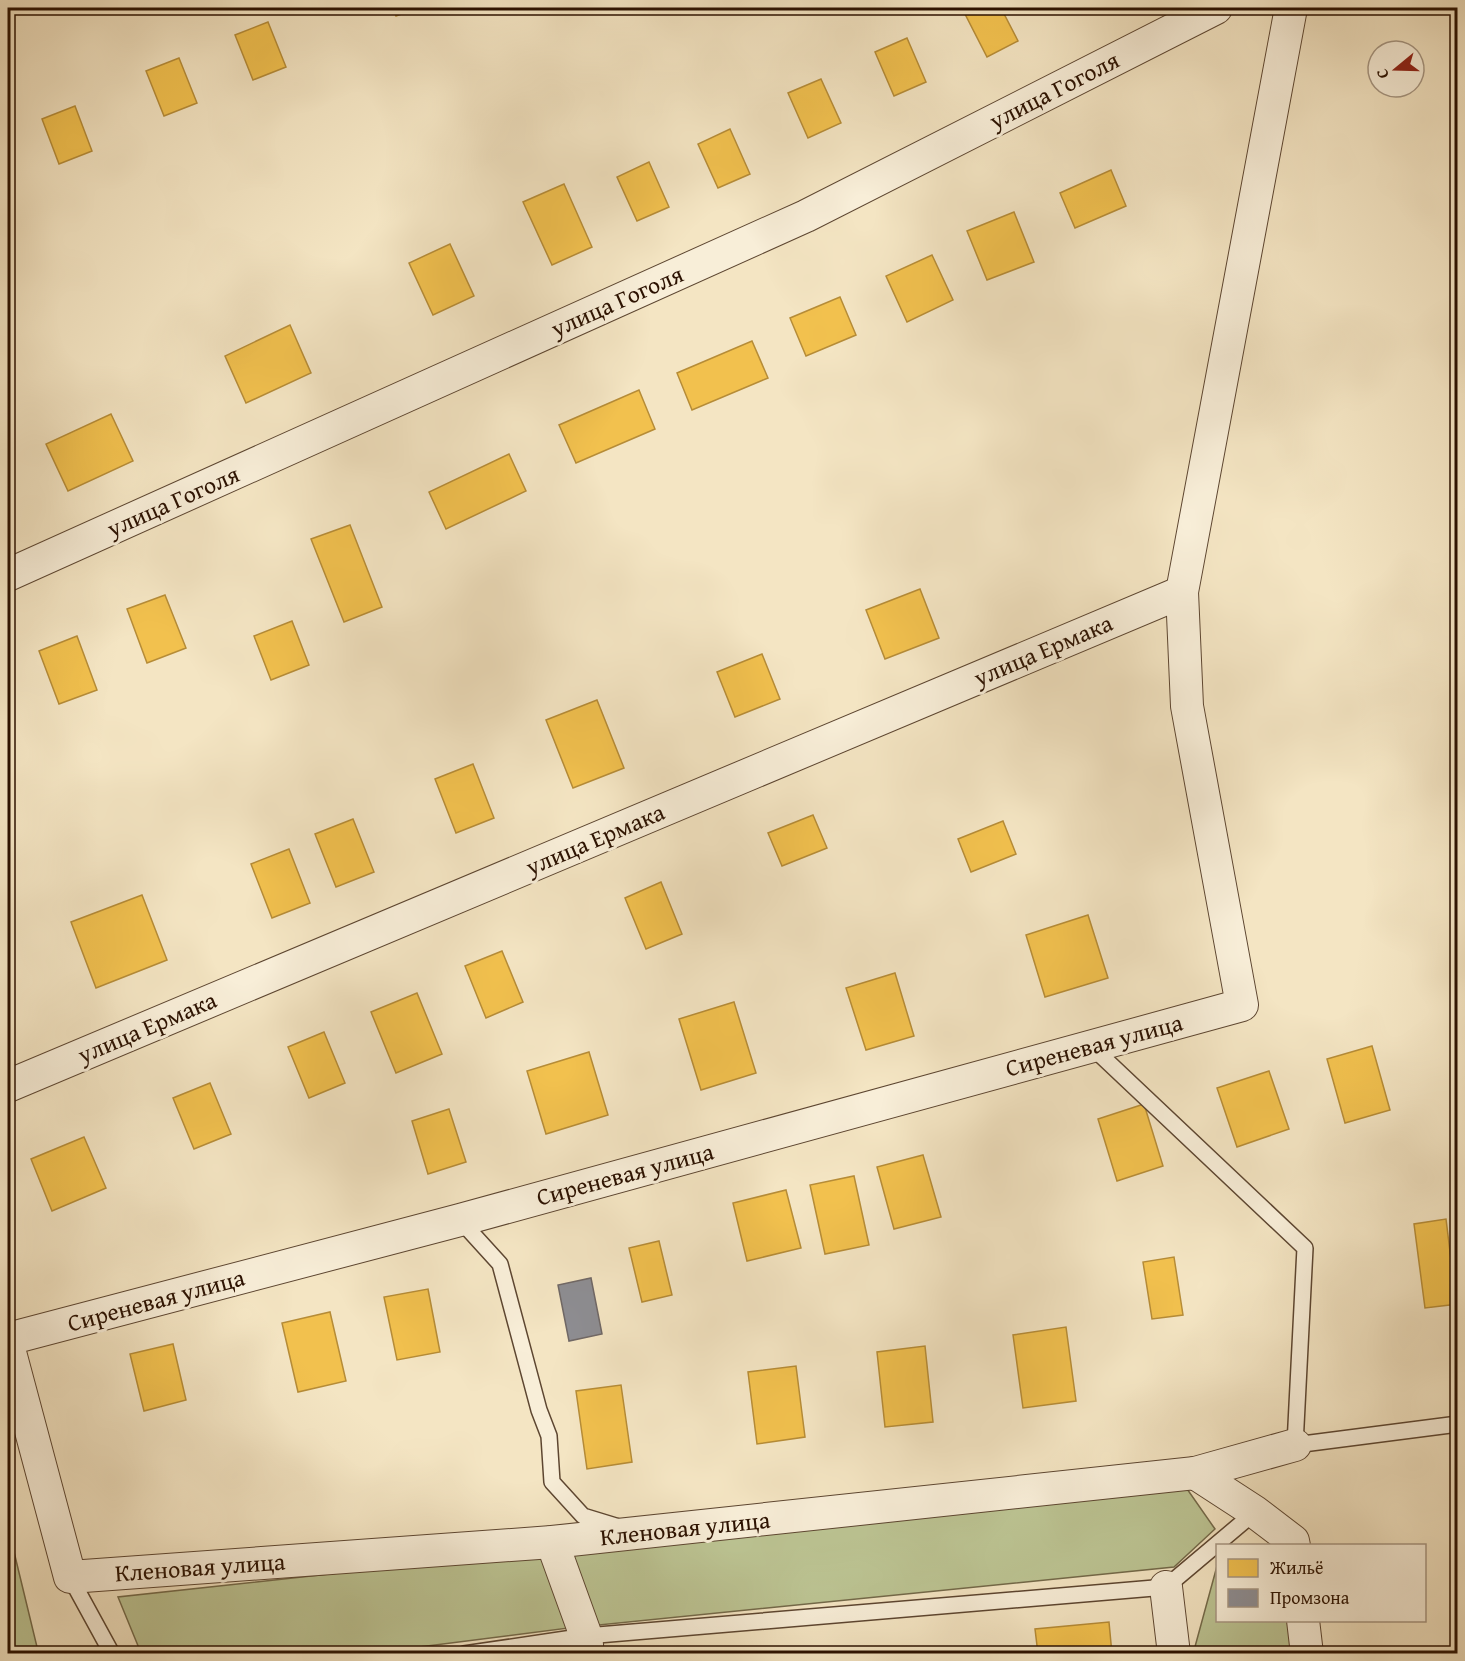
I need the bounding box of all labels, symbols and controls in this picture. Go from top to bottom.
north arrow [1366,39,1426,99]
street label: улица Гоголя [982,42,1125,138]
text: С [1369,66,1395,82]
street label: улица Гоголя [544,256,689,346]
street label: улица Гоголя [100,456,245,546]
street label: улица Ермака [967,605,1118,695]
street label: улица Ермака [519,794,670,884]
street label: улица Ермака [71,982,222,1072]
street label: Сиреневая улица [1002,1004,1187,1085]
street label: Сиреневая улица [533,1133,718,1214]
street label: Сиреневая улица [64,1259,249,1340]
street label: Кленовая улица [598,1502,772,1554]
street label: Кленовая улица [114,1544,287,1590]
legend [1216,1544,1426,1622]
text: Жильё [1269,1554,1324,1581]
text: Промзона [1270,1584,1350,1611]

